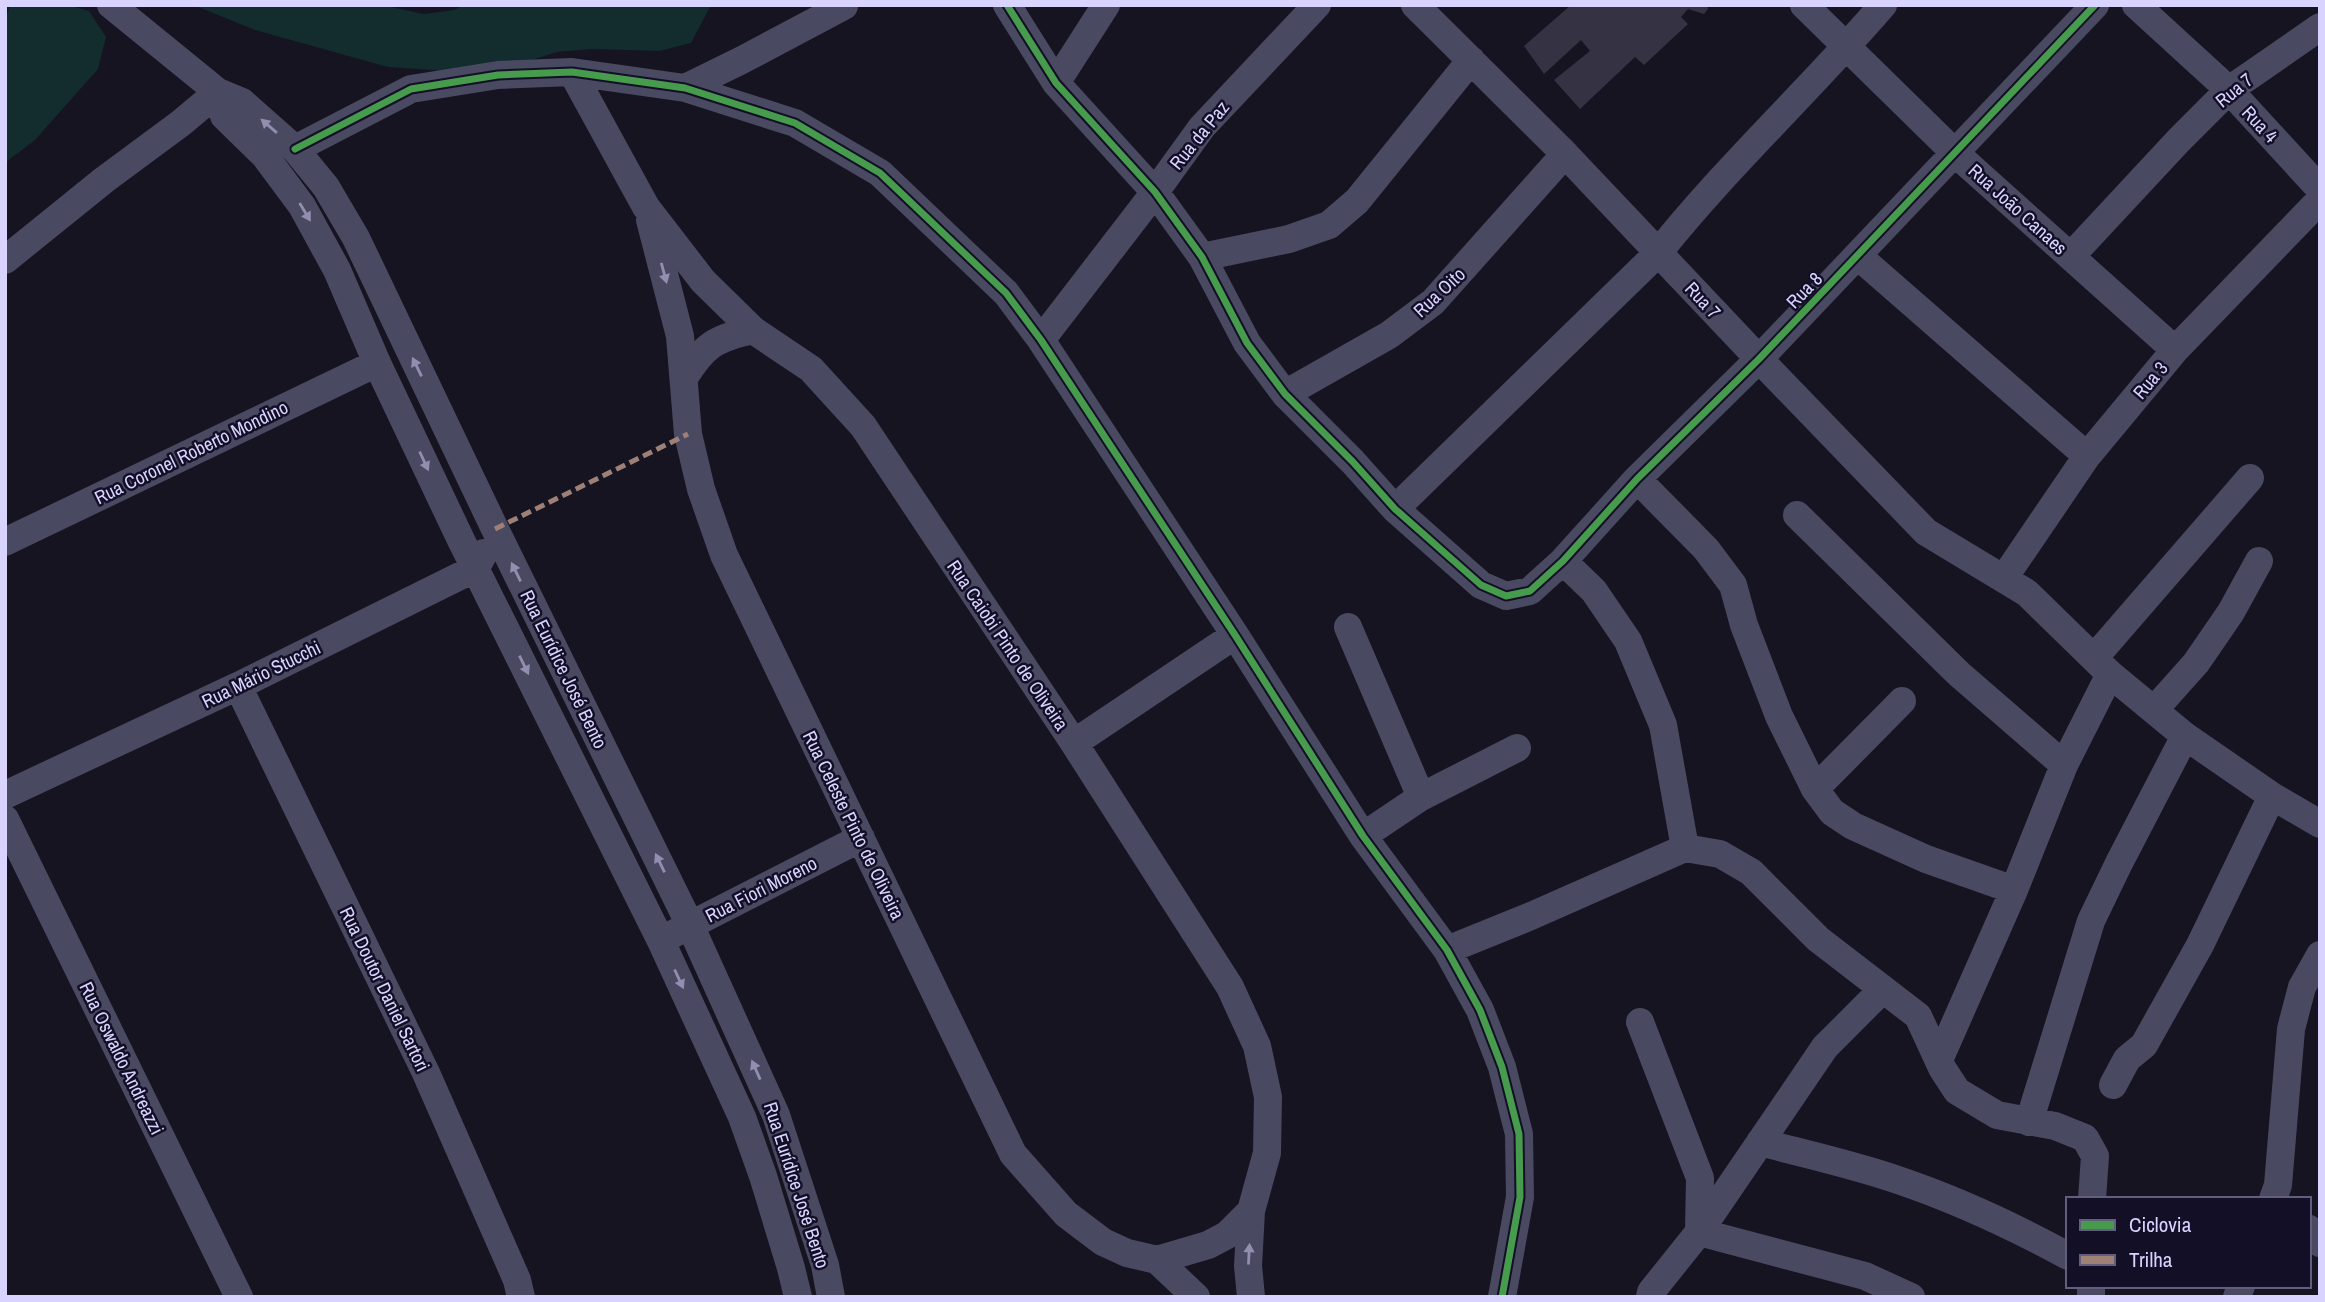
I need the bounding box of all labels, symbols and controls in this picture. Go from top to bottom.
street label: Rua 7 [2210,67,2259,113]
street label: Rua da Paz [1163,95,1235,175]
street label: Rua 4 [2236,100,2284,148]
one-way arrow [260,118,277,134]
street label: Rua João Canaes [1963,158,2073,261]
one-way arrow [299,202,311,221]
street label: Rua Oito [1407,261,1471,323]
one-way arrow [660,263,670,284]
street label: Rua 8 [1780,266,1828,314]
street label: Rua 7 [1679,276,1727,324]
street label: Rua 3 [2127,356,2173,404]
one-way arrow [411,357,423,377]
street label: Rua Coronel Roberto Mondino [90,394,292,510]
one-way arrow [418,451,430,471]
street label: Rua Caiobi Pinto de Oliveira [941,555,1075,735]
one-way arrow [510,562,521,582]
street label: Rua Eurídice José Bento [514,585,614,753]
street label: Rua Mário Stucchi [197,634,325,714]
one-way arrow [519,655,530,675]
street label: Rua Celeste Pinto de Oliveira [797,726,911,924]
street label: Rua Fiori Moreno [701,850,821,928]
one-way arrow [654,853,665,873]
street label: Rua Doutor Daniel Sartori [334,902,436,1076]
one-way arrow [673,969,685,989]
street label: Rua Oswaldo Andreazzi [74,977,170,1139]
one-way arrow [750,1060,762,1080]
street label: Rua Eurídice José Bento [758,1099,836,1271]
legend [2066,1197,2311,1288]
text: Ciclovia [2129,1210,2192,1239]
one-way arrow [1243,1242,1254,1264]
text: Trilha [2129,1245,2173,1274]

